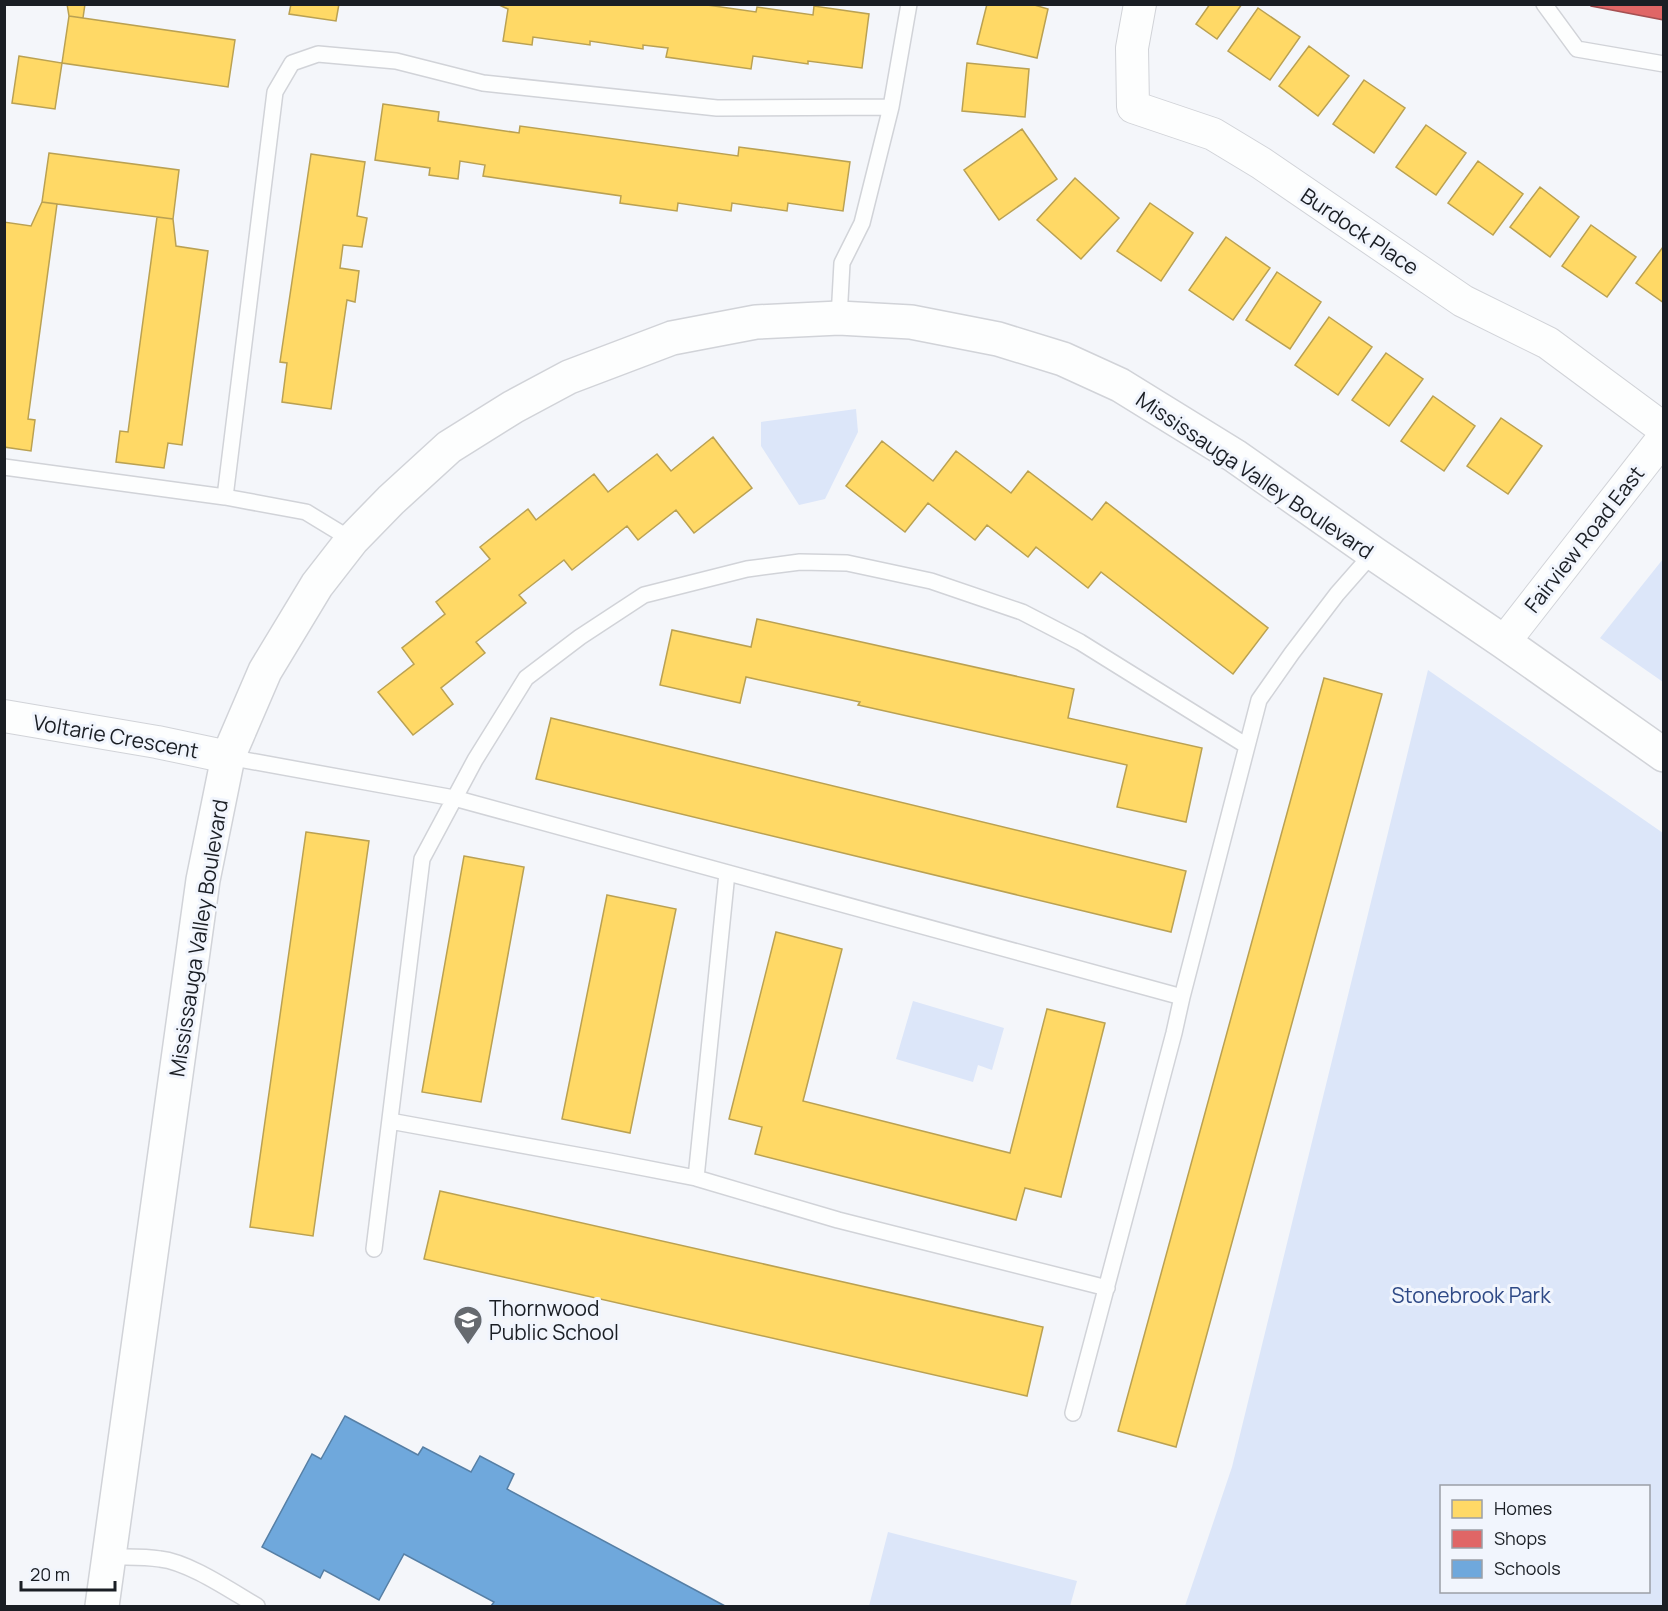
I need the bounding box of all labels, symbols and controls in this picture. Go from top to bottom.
street label: Burdock Place [1296,181,1424,281]
street label: Mississauga Valley Boulevard [1131,385,1379,565]
street label: Fairview Road East [1518,460,1650,618]
street label: Voltarie Crescent [31,708,201,764]
street label: Mississauga Valley Boulevard [162,797,234,1079]
park label: Stonebrook Park [1391,1281,1551,1309]
place label: Thornwood Public School [489,1294,619,1346]
school or university icon: Thornwood Public School [452,1304,484,1346]
legend [1440,1485,1650,1593]
text: Homes [1494,1496,1552,1520]
text: Shops [1494,1526,1546,1550]
scale bar [21,1554,116,1592]
text: Schools [1494,1556,1561,1580]
text: 20 m [30,1562,70,1586]

